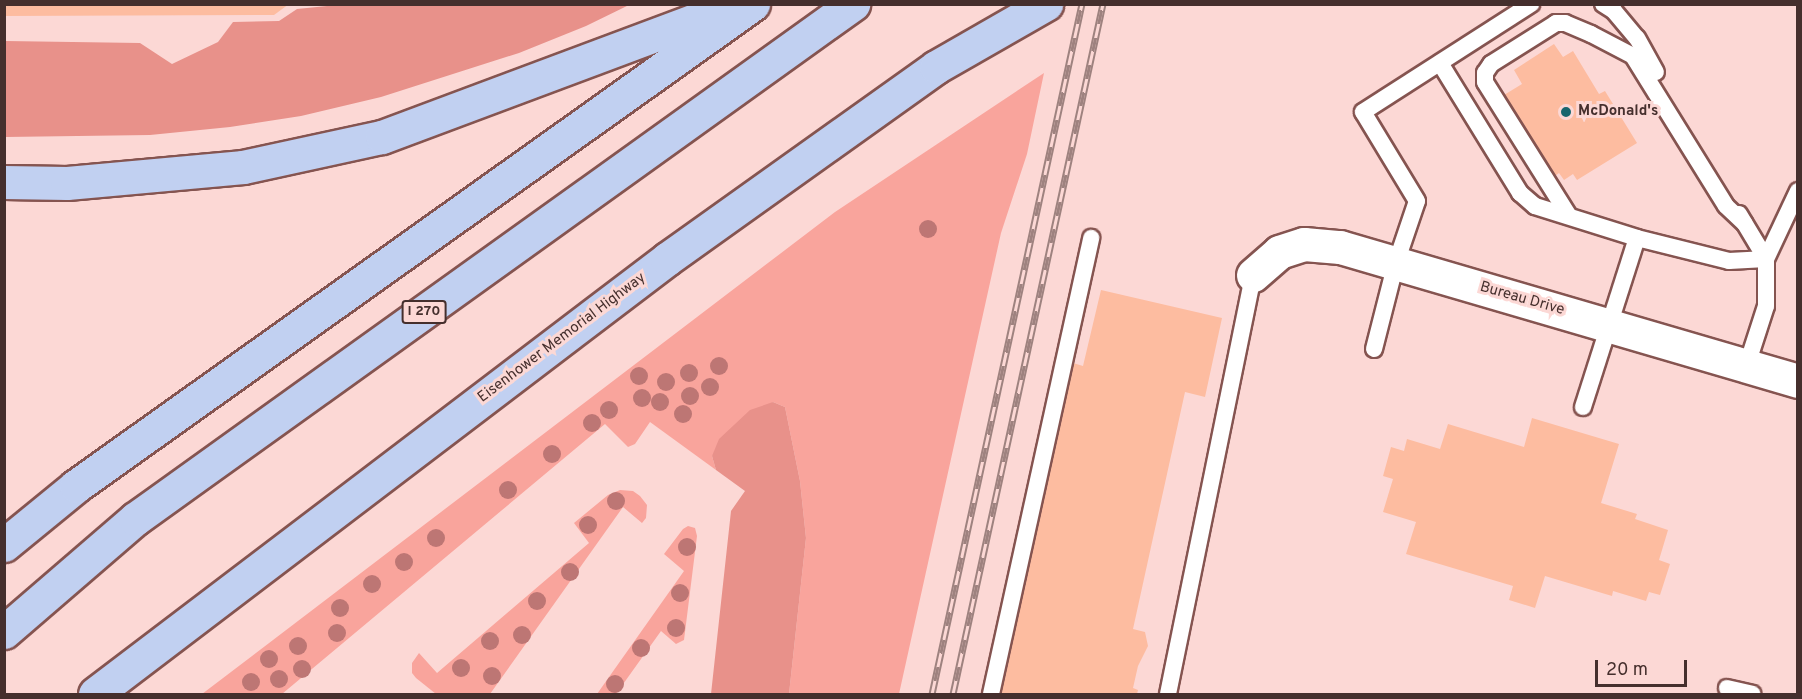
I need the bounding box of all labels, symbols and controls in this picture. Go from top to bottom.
place label: McDonald's [1578,103,1658,121]
marker: McDonald's [1559,105,1573,119]
street label: Eisenhower Memorial Highway [475,269,649,407]
street label: Bureau Drive [1478,278,1566,320]
road number: I 270 [402,301,446,323]
scale bar [1598,648,1690,686]
text: 20 m [1606,659,1648,682]

